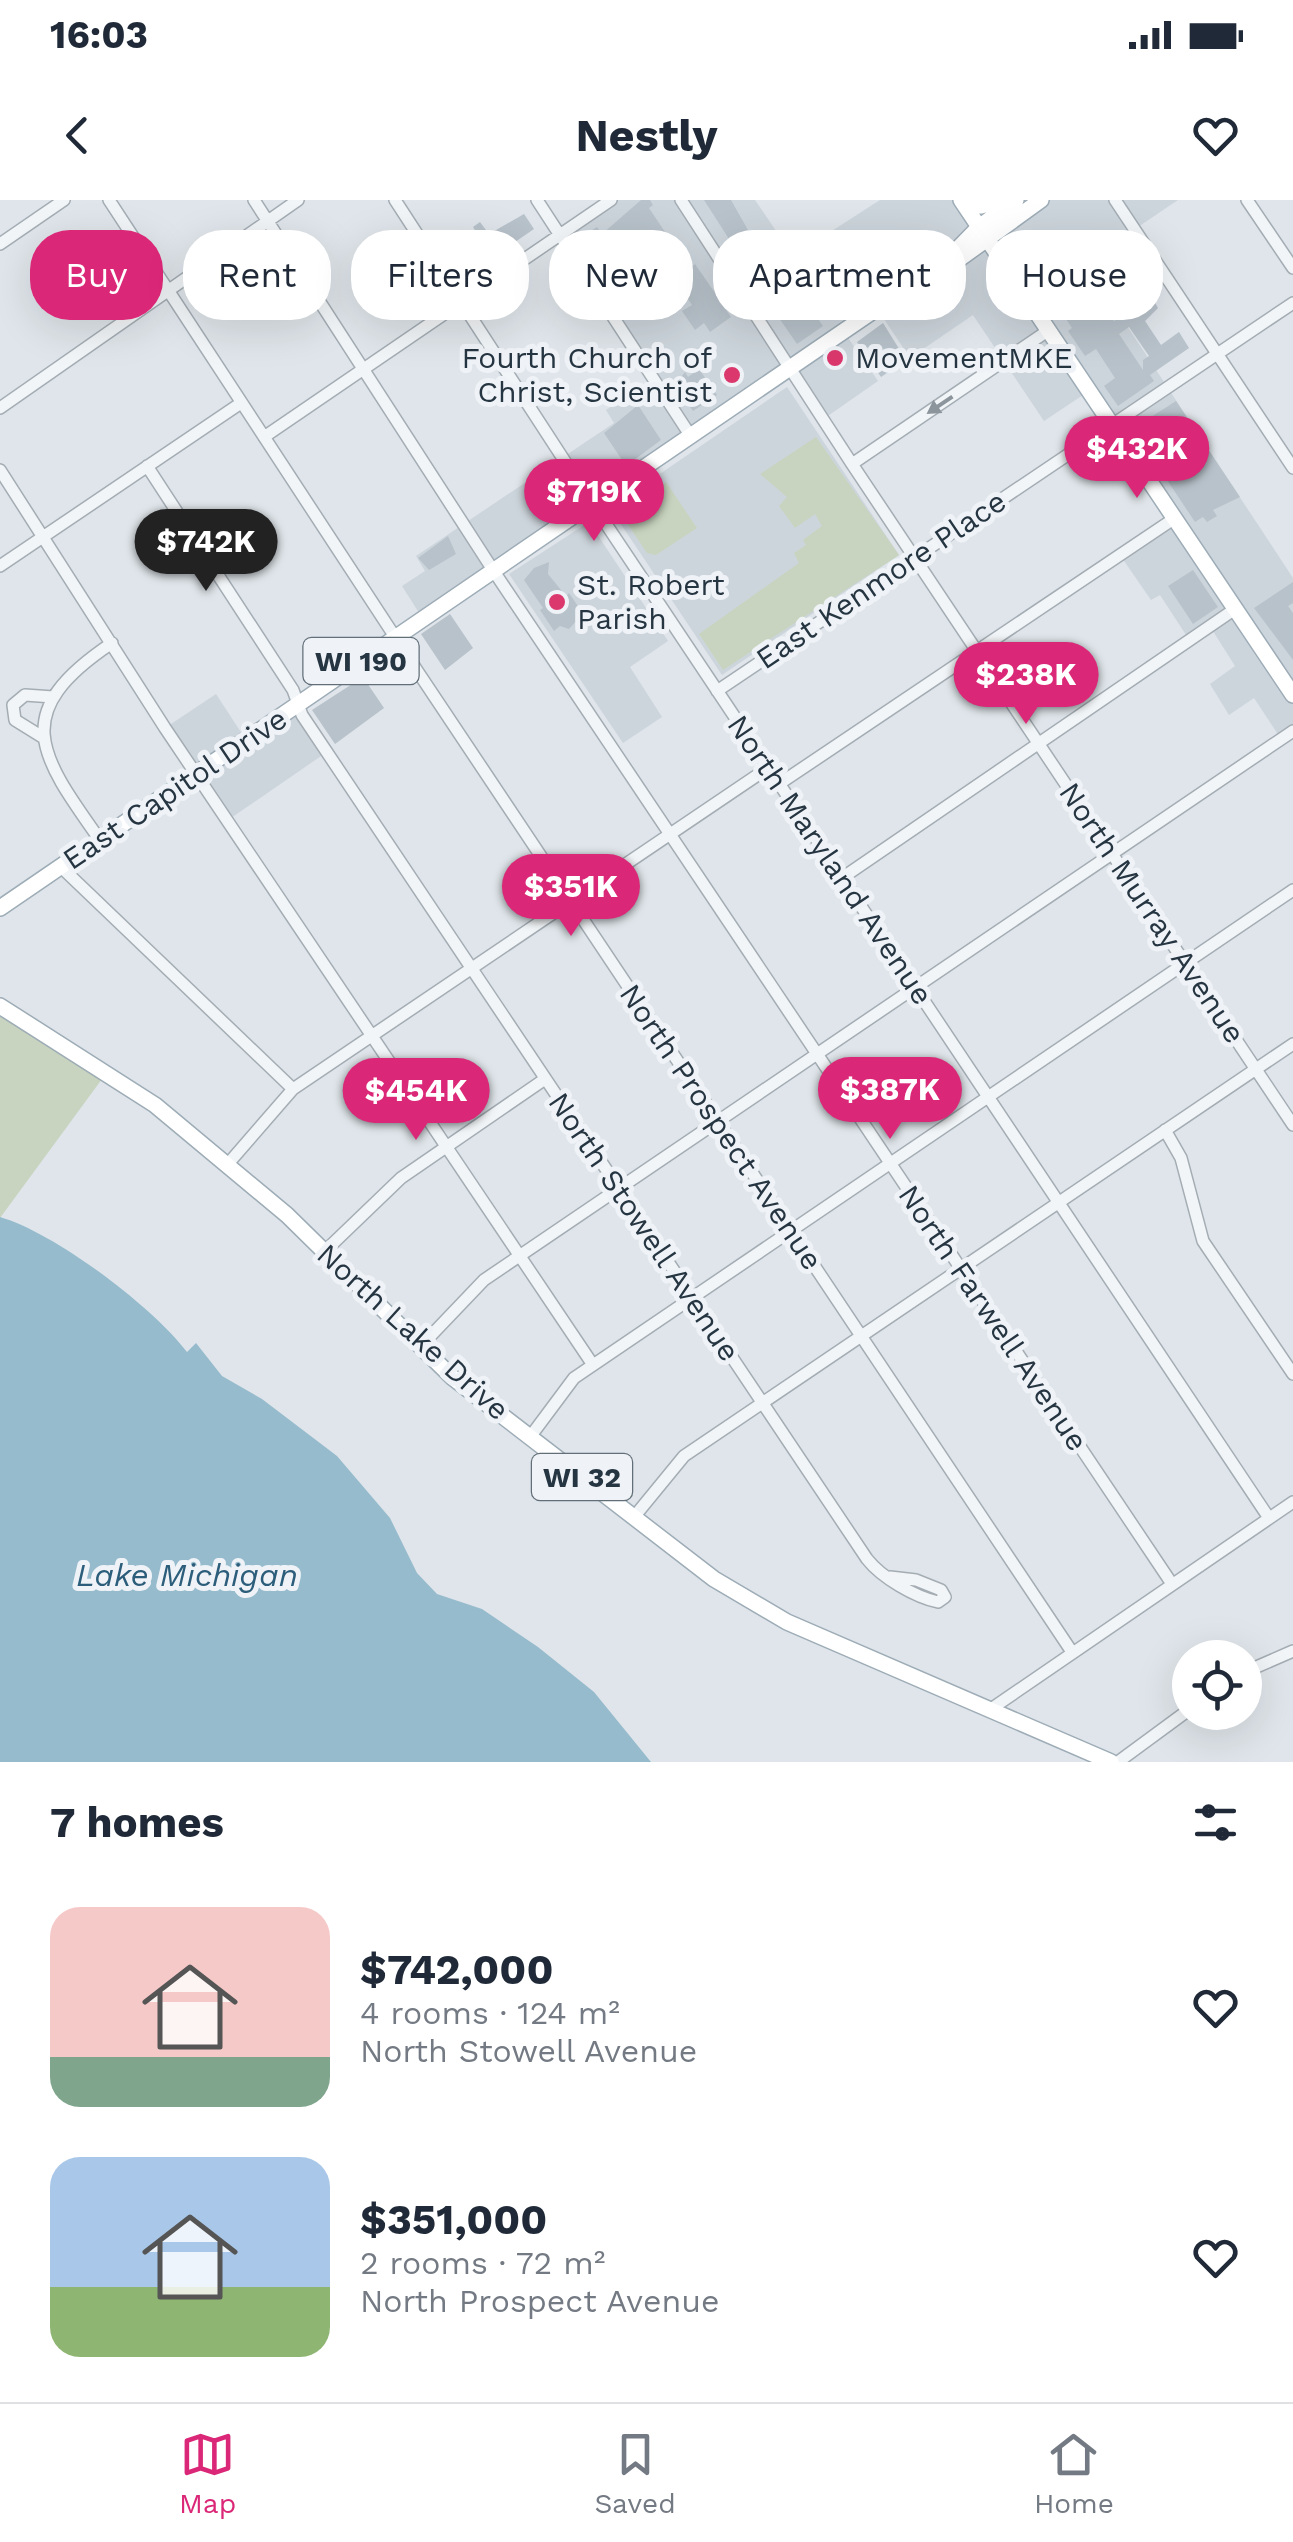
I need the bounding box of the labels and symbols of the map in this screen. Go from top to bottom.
place label: Fourth Church of Christ, Scientist [462,340,712,409]
place label: MovementMKE [855,340,1073,375]
marker: MovementMKE [824,347,846,369]
marker: Fourth Church of Christ, Scientist [721,364,743,386]
one-way arrow [926,395,953,413]
pin: $432K [1067,416,1207,501]
pin: $719K [524,459,664,544]
street label: East Kenmore Place [749,483,1012,676]
pin: $742K [136,509,276,594]
place label: St. Robert Parish [577,567,725,636]
marker: St. Robert Parish [546,591,568,613]
road number: WI 190 [304,638,418,684]
pin: $238K [956,642,1096,727]
street label: East Capitol Drive [56,701,293,877]
street label: North Maryland Avenue [720,708,940,1011]
street label: North Murray Avenue [1052,776,1253,1050]
pin: $351K [501,854,641,939]
street label: North Prospect Avenue [613,977,830,1276]
pin: $387K [820,1057,960,1142]
pin: $454K [346,1058,486,1143]
street label: North Stowell Avenue [542,1086,747,1368]
street label: North Farwell Avenue [891,1178,1095,1457]
street label: North Lake Drive [310,1236,516,1427]
road number: WI 32 [532,1454,632,1500]
water label: Lake Michigan [76,1556,298,1594]

